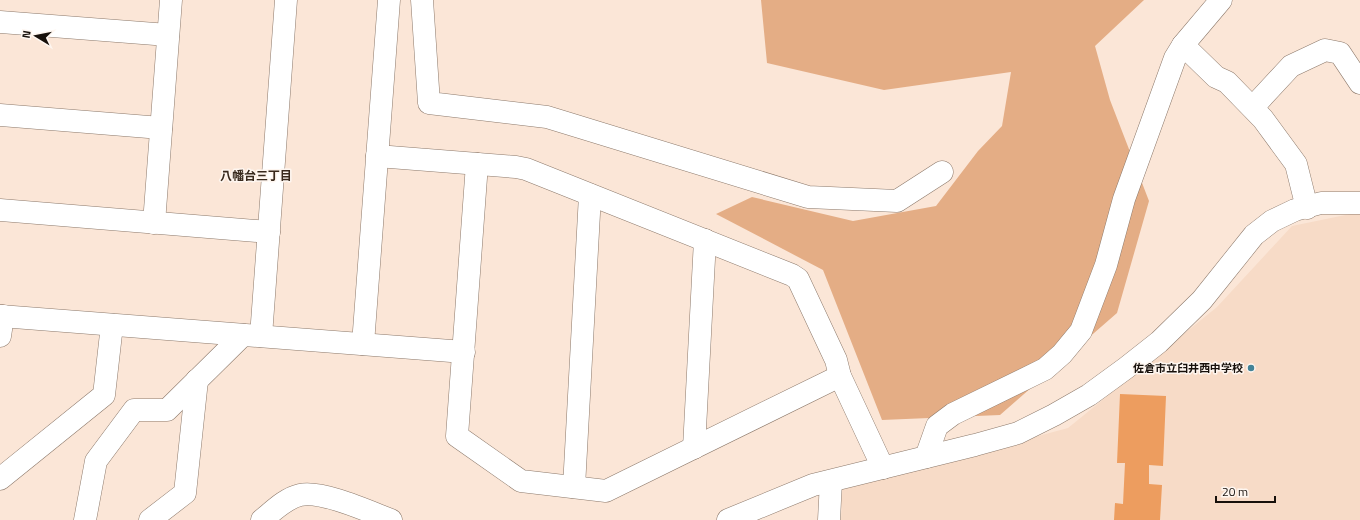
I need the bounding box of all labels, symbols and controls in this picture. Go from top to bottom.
north arrow [16,16,56,56]
text: N [18,29,35,39]
district label: 八幡台三丁目 [220,166,292,185]
place label: 佐倉市立臼井西中学校 [1133,360,1243,376]
marker: 佐倉市立臼井西中学校 [1246,363,1256,373]
scale bar [1216,478,1275,504]
text: 20 m [1222,482,1248,501]

